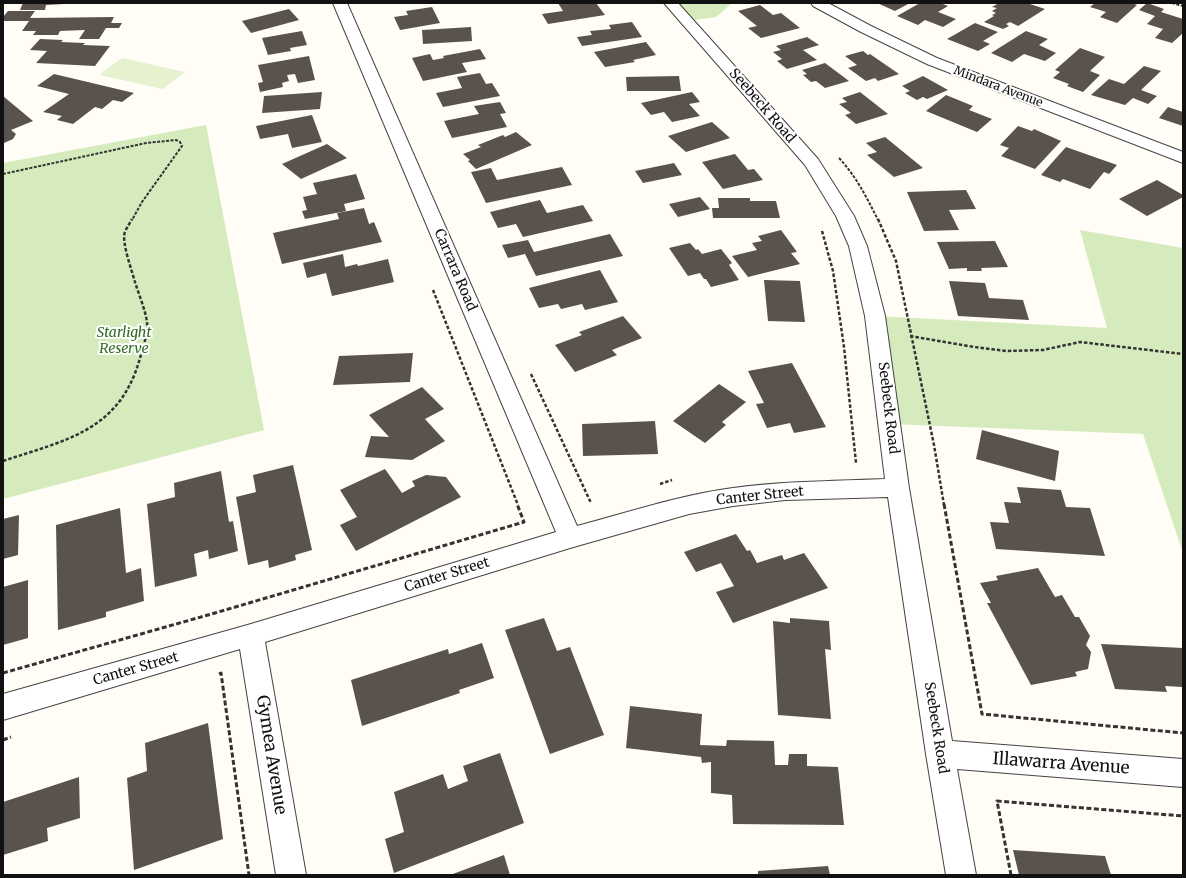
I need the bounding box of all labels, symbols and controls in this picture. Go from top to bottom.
street label: Mindara Avenue [951,63,1045,111]
street label: Seebeck Road [725,65,799,147]
street label: Carrara Road [430,226,480,314]
park label: Starlight Reserve [97,325,151,358]
street label: Seebeck Road [874,361,902,455]
street label: Canter Street [715,483,805,509]
street label: Canter Street [402,554,492,596]
street label: Canter Street [91,649,181,689]
street label: Seebeck Road [920,681,952,775]
street label: Gymea Avenue [251,694,291,816]
street label: Illawarra Avenue [992,749,1130,779]

